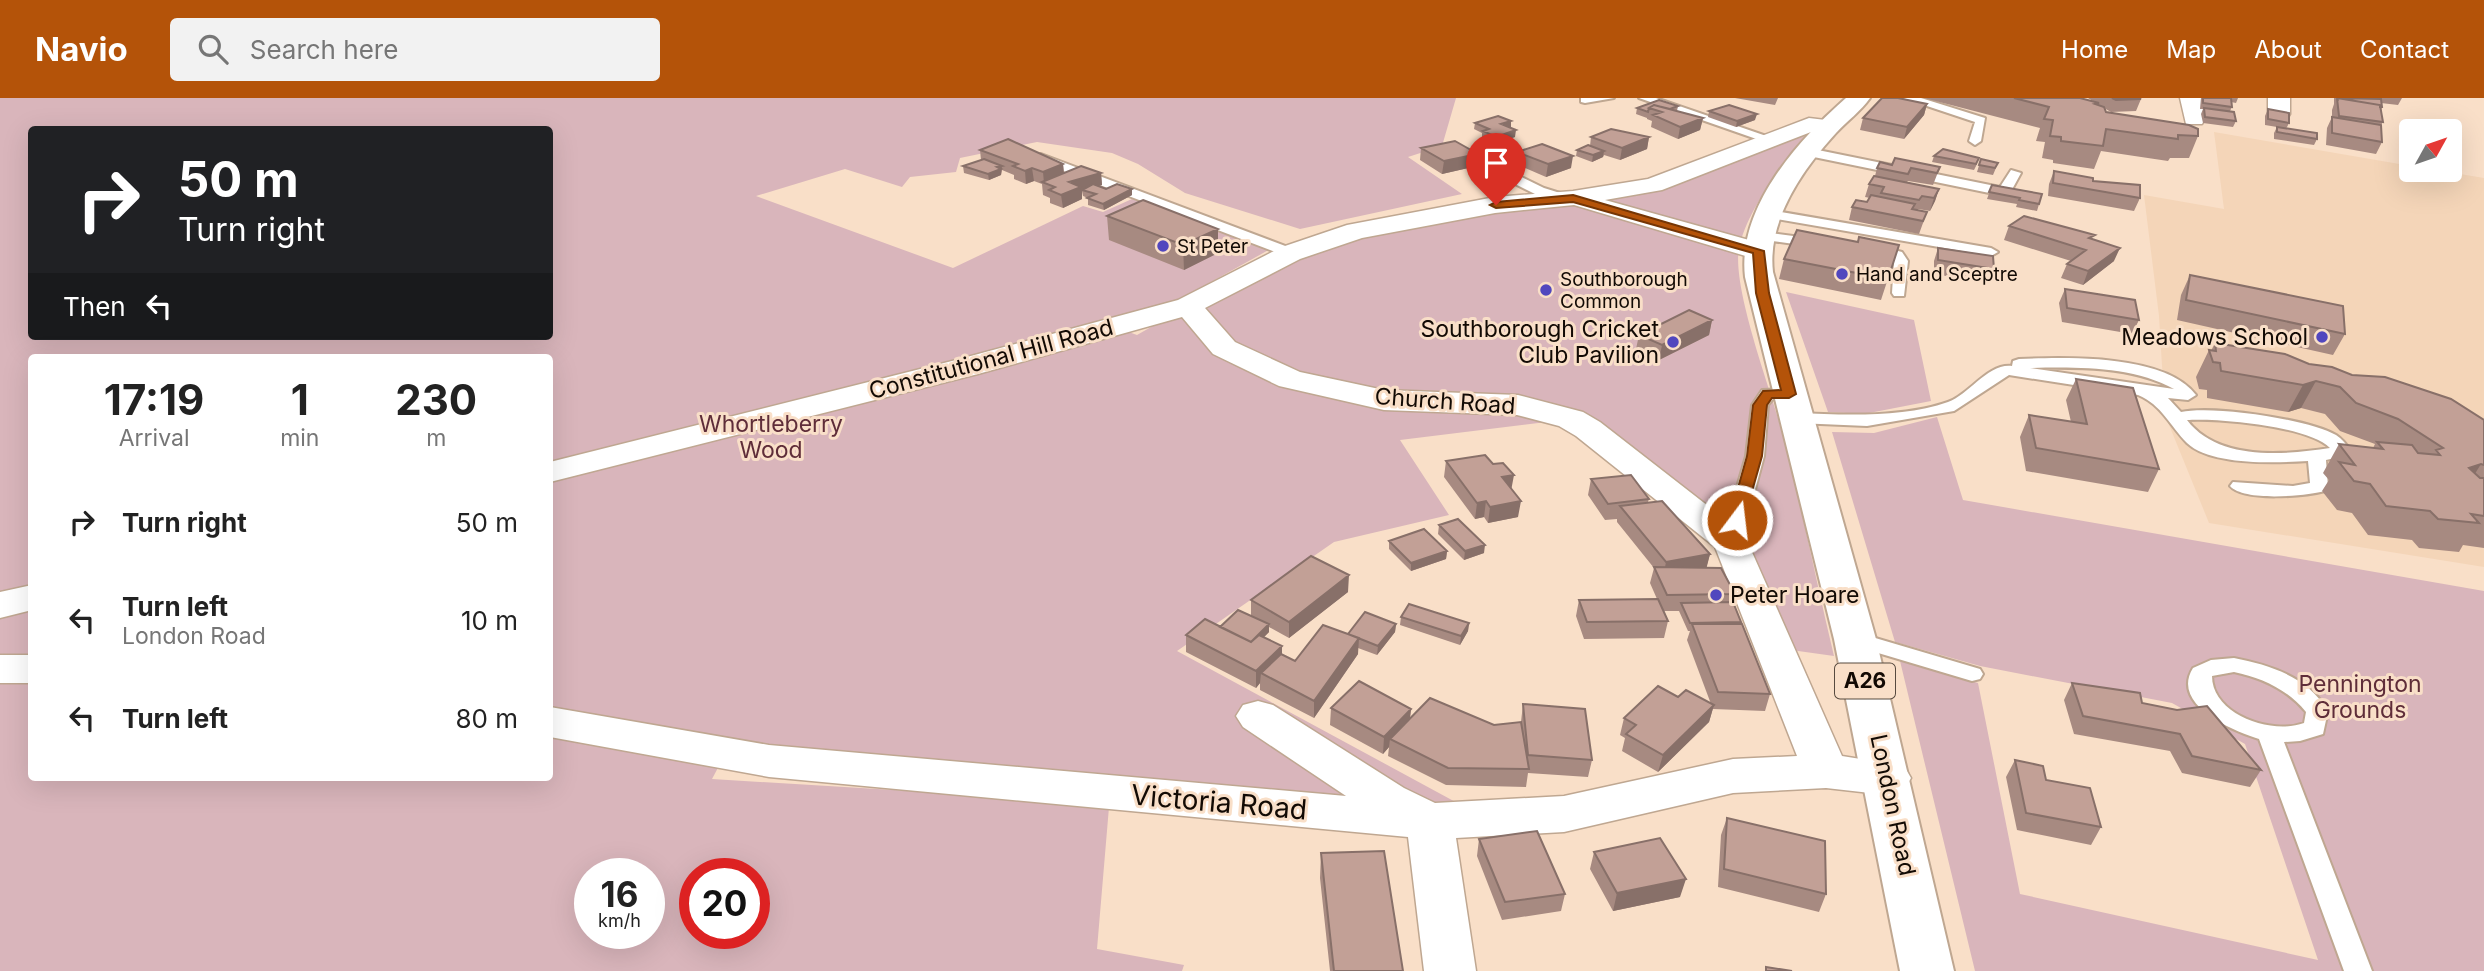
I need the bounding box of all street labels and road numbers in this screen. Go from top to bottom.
street label: Constitutional Hill Road [866,313,1116,405]
street label: Church Road [1374,382,1516,420]
road number: A26 [1835,664,1895,698]
street label: London Road [1864,732,1922,878]
street label: Victoria Road [1130,777,1308,827]

